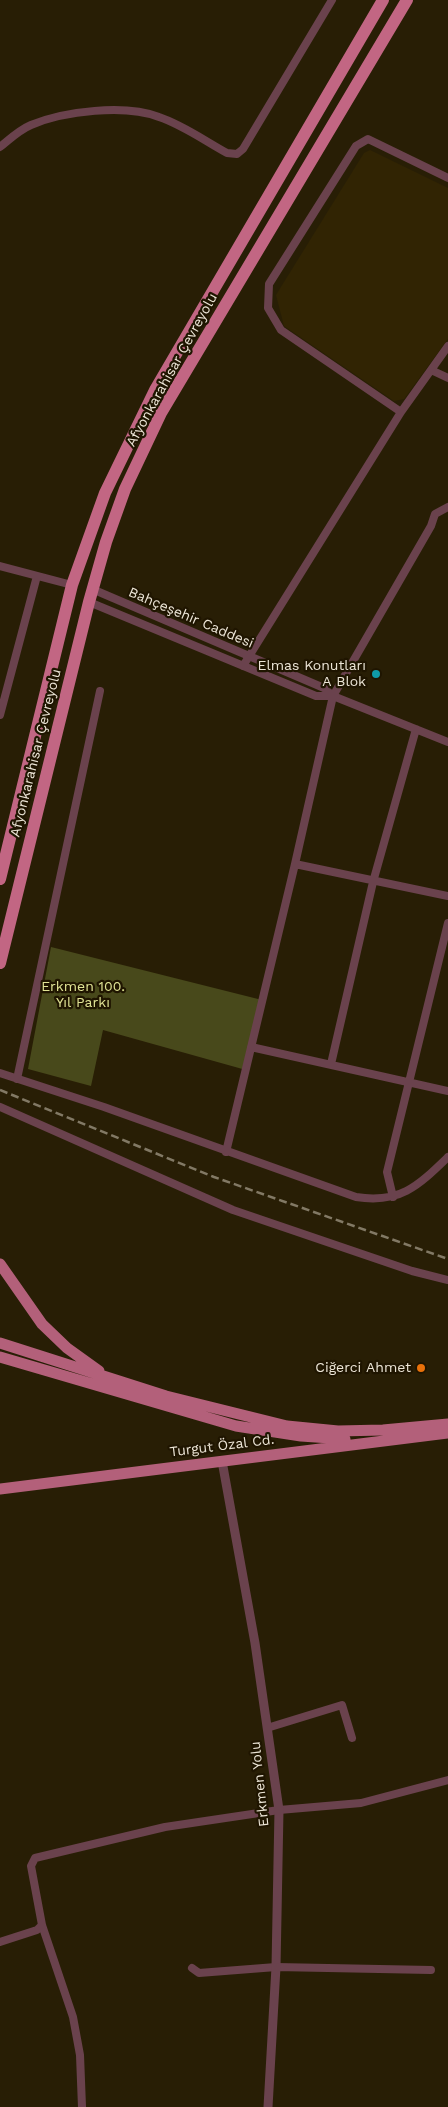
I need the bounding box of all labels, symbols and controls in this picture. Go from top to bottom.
street label: Afyonkarahisar Çevreyolu [123,290,221,450]
street label: Bahçeşehir Caddesi [126,584,256,652]
place label: Elmas Konutları A Blok [258,658,366,690]
street label: Afyonkarahisar Çevreyolu [7,667,65,839]
marker: Elmas Konutları A Blok [370,668,382,680]
park label: Erkmen 100. Yıl Parkı [41,979,125,1012]
place label: Ciğerci Ahmet [315,1360,411,1376]
marker: Ciğerci Ahmet [415,1362,427,1374]
street label: Turgut Özal Cd. [169,1431,275,1461]
street label: Erkmen Yolu [247,1740,273,1828]

